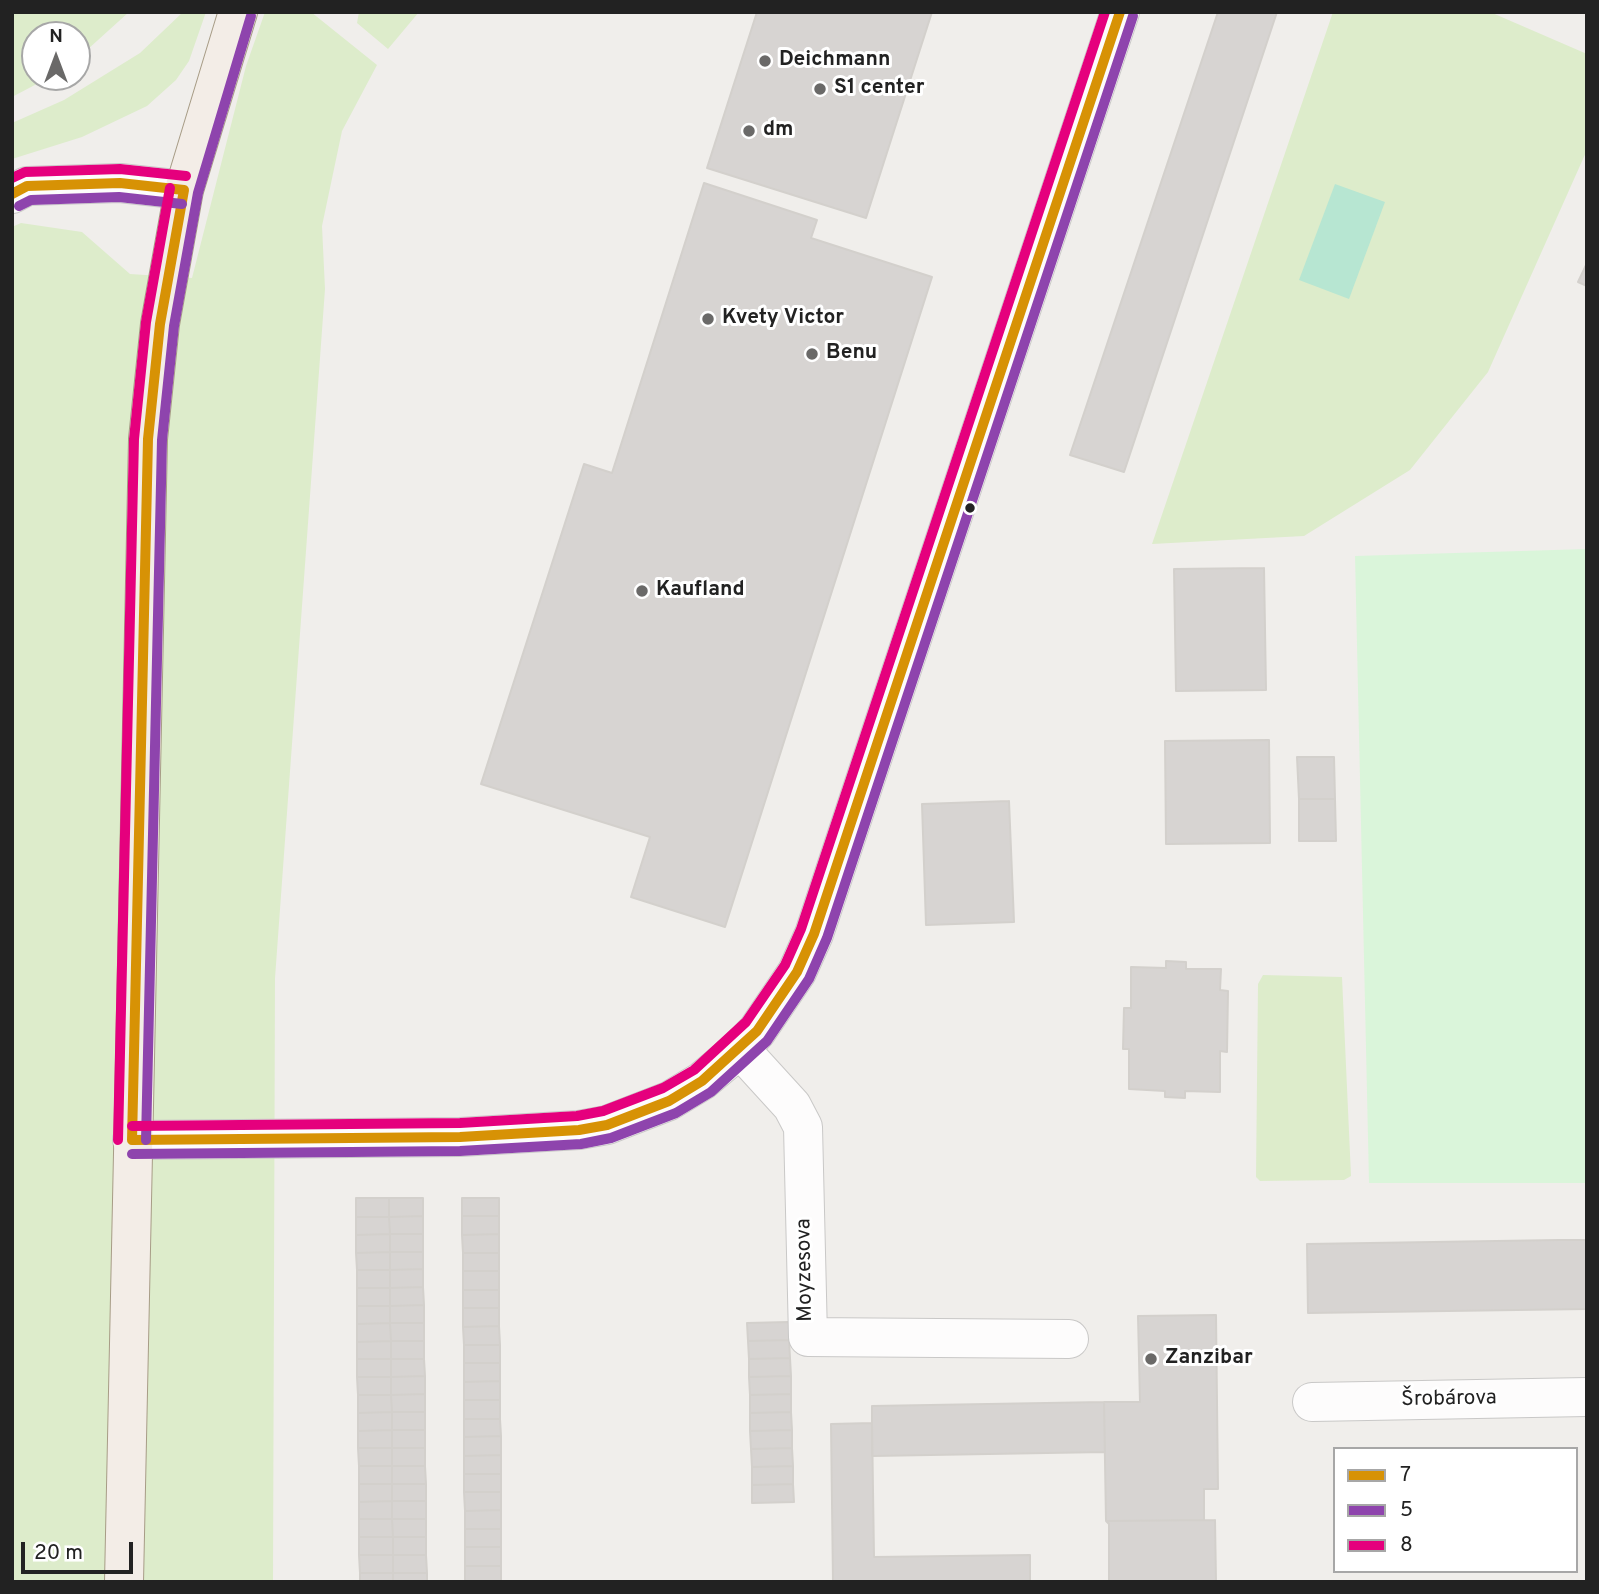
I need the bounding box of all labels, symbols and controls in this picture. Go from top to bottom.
north arrow [21,21,91,91]
text: N [49,25,63,49]
place label: Deichmann [779,48,890,74]
marker: Deichmann [757,53,773,69]
place label: S1 center [834,76,924,102]
marker: S1 center [812,81,828,97]
place label: dm [763,118,794,144]
marker: dm [741,123,757,139]
place label: Kvety Victor [722,306,844,332]
marker: Kvety Victor [700,311,716,327]
place label: Benu [826,341,877,367]
marker: Benu [804,346,820,362]
unlabelled marker [963,501,977,515]
place label: Kaufland [656,578,745,604]
marker: Kaufland [634,583,650,599]
street label: Moyzesova [792,1218,820,1322]
place label: Zanzibar [1165,1346,1253,1372]
marker: Zanzibar [1143,1351,1159,1367]
street label: Šrobárova [1401,1387,1497,1413]
legend [1333,1447,1578,1573]
text: 7 [1400,1462,1411,1489]
text: 5 [1400,1497,1413,1524]
scale bar [24,1528,136,1572]
text: 8 [1400,1532,1413,1559]
text: 20 m [34,1540,83,1567]

